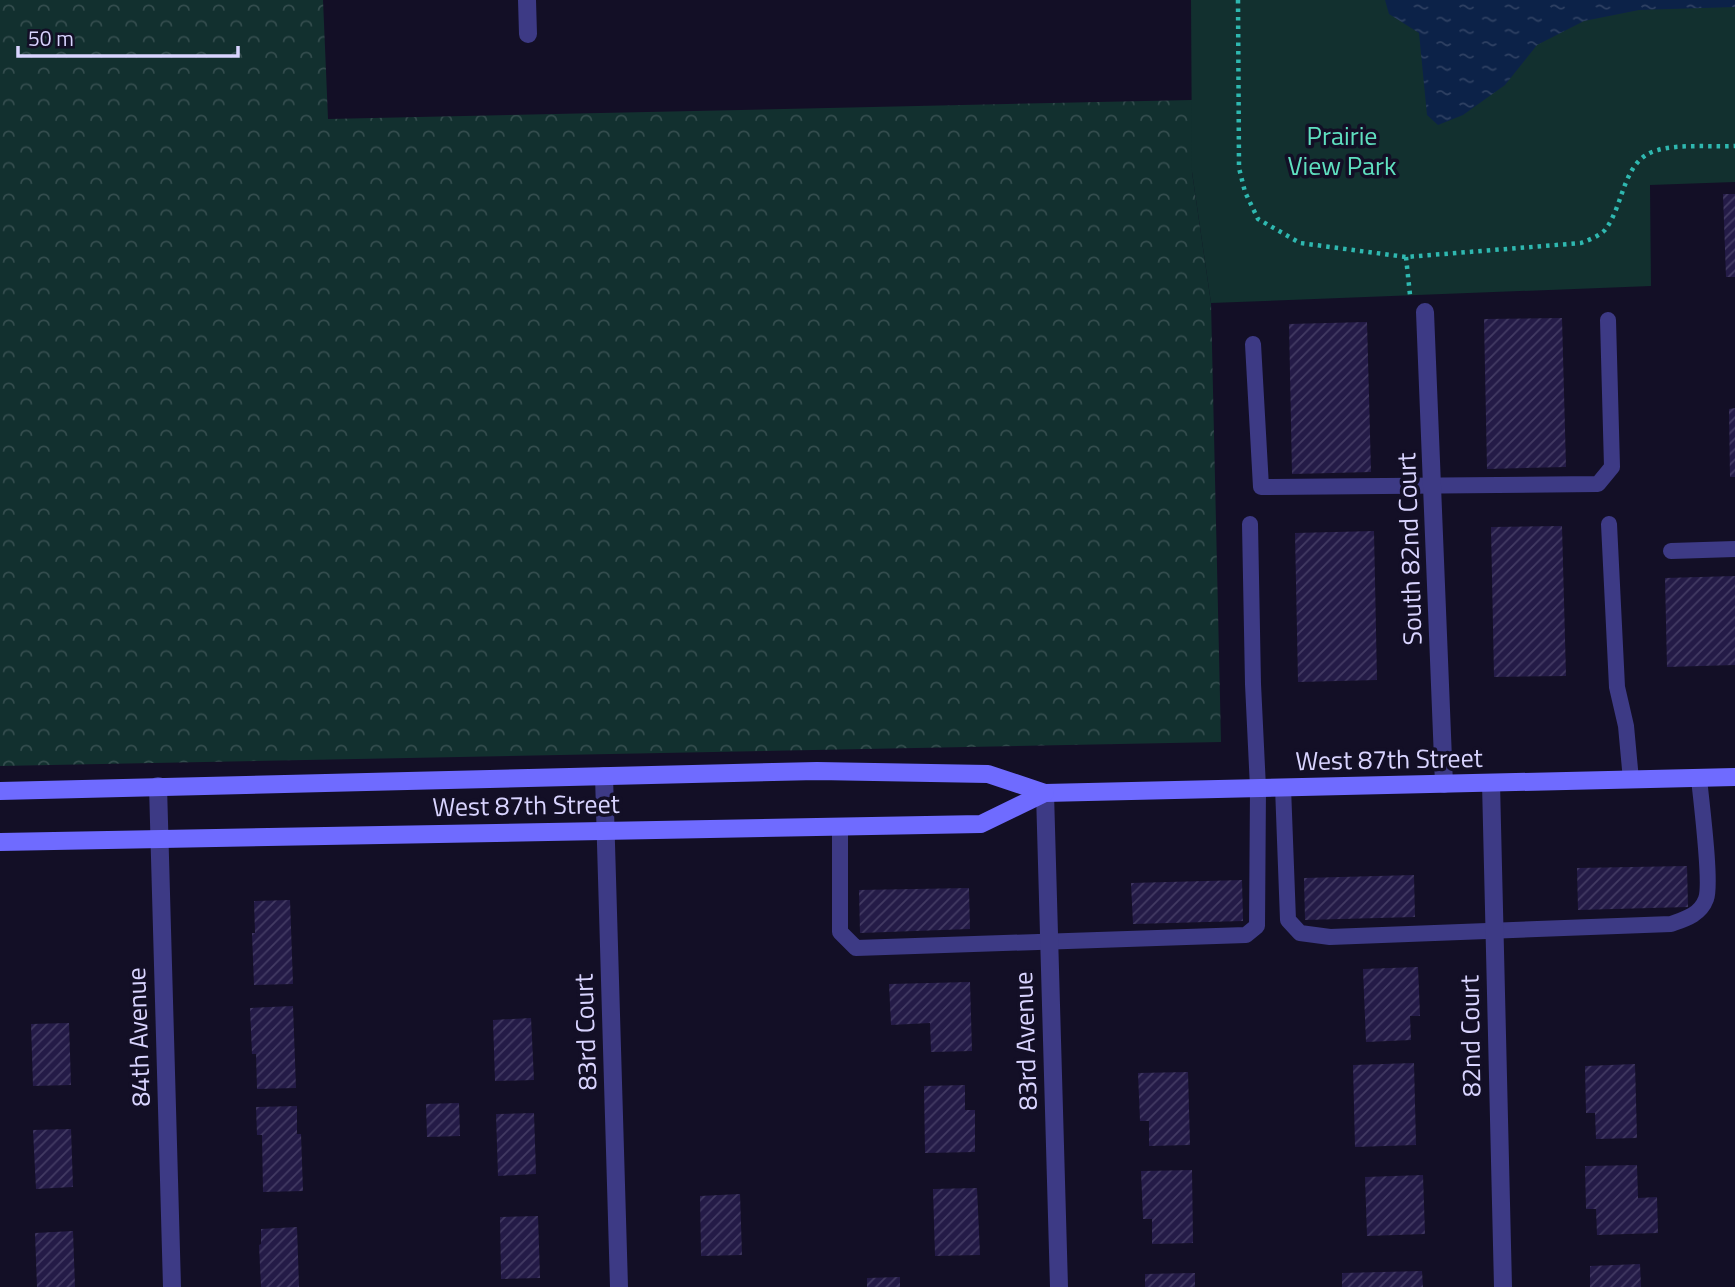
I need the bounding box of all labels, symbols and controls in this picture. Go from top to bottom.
scale bar [18,14,238,58]
text: 50 m [28,22,74,54]
park label: Prairie View Park [1287,116,1397,185]
street label: South 82nd Court [1386,452,1432,646]
street label: West 87th Street [1295,738,1483,780]
street label: West 87th Street [432,784,620,826]
street label: 84th Avenue [116,967,160,1107]
street label: 83rd Avenue [1003,971,1047,1111]
street label: 83rd Court [563,973,607,1091]
street label: 82nd Court [1449,975,1491,1097]

